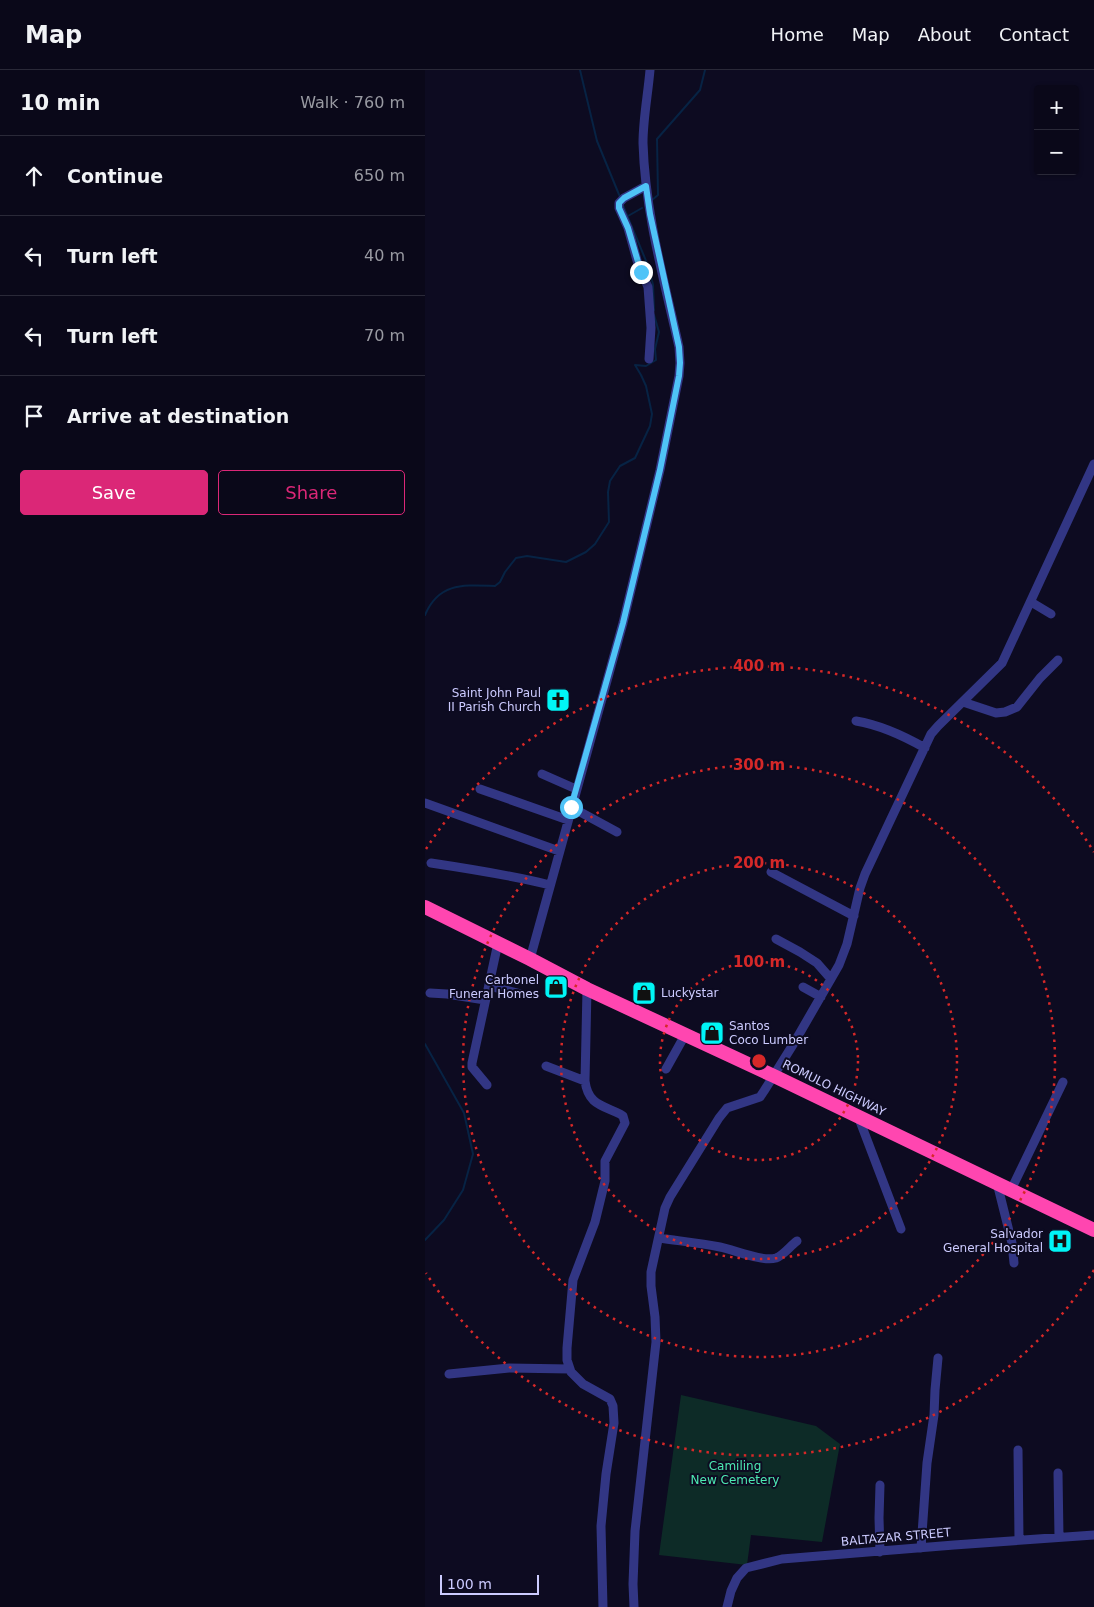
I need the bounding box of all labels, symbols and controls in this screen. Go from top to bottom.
text: Map [25,21,82,49]
text: Home [771,24,824,45]
text: Map [852,24,890,45]
text: About [918,24,971,45]
text: Contact [999,24,1069,45]
map controls [1034,85,1079,175]
button: + [1034,85,1079,130]
text: 10 min [20,91,101,115]
text: Walk · 760 m [300,93,405,112]
button: − [1034,130,1079,175]
icon: ahead [20,162,48,190]
text: Continue [67,165,163,187]
text: 650 m [354,166,405,185]
icon: left [20,242,48,270]
text: Turn left [67,245,158,267]
text: 40 m [364,246,405,265]
route end [630,261,653,284]
icon: left [20,322,48,350]
text: Turn left [67,325,158,347]
text: 70 m [364,326,405,345]
icon: arrive [20,402,48,430]
text: Arrive at destination [67,405,289,427]
button: Save [20,470,208,515]
button: Share [218,470,405,515]
text: 400 m [733,657,785,675]
place label: Saint John Paul II Parish Church [448,686,541,714]
church icon: Saint John Paul II Parish Church [545,687,571,713]
text: 300 m [733,756,785,774]
route start [560,796,583,819]
text: 200 m [733,854,785,872]
text: 100 m [733,953,785,971]
place label: Carbonel Funeral Homes [449,973,539,1001]
shop icon: Carbonel Funeral Homes [543,974,569,1000]
shop icon: Luckystar [631,980,657,1006]
place label: Luckystar [661,986,719,1000]
place label: Santos Coco Lumber [729,1019,808,1047]
shop icon: Santos Coco Lumber [699,1020,725,1046]
centre of rings [750,1052,768,1070]
street label: ROMULO HIGHWAY [780,1057,889,1119]
place label: Salvador General Hospital [943,1227,1043,1255]
hospital icon: Salvador General Hospital [1047,1228,1073,1254]
park label: Camiling New Cemetery [691,1459,779,1487]
street label: BALTAZAR STREET [840,1525,952,1549]
scale bar [440,1572,539,1595]
text: 100 m [447,1576,492,1592]

